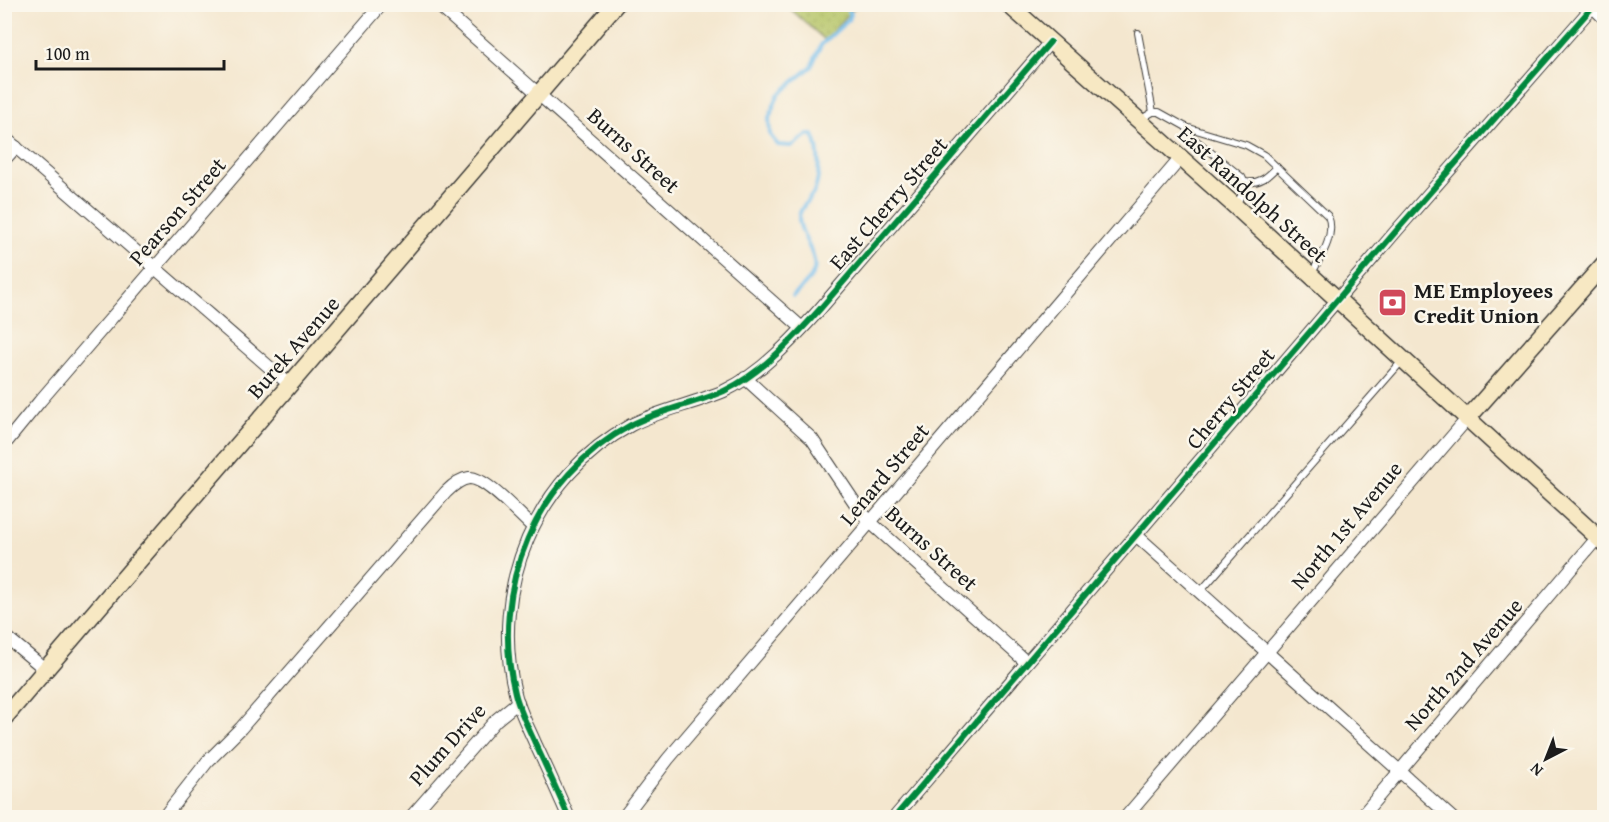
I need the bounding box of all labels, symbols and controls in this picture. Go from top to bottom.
scale bar [36,33,224,71]
text: 100 m [45,40,90,67]
street label: Burns Street [581,100,688,201]
street label: East Randolph Street [1171,118,1335,270]
street label: East Cherry Street [821,129,955,277]
street label: Pearson Street [121,150,233,272]
place label: ME Employees Credit Union [1414,274,1553,331]
bank icon: ME Employees Credit Union [1377,287,1409,319]
street label: Burek Avenue [239,289,347,405]
street label: Cherry Street [1178,340,1282,456]
street label: Lenard Street [832,416,937,532]
street label: North 1st Avenue [1283,454,1409,596]
street label: Burns Street [879,498,986,599]
street label: North 2nd Avenue [1396,591,1530,737]
street label: Plum Drive [401,695,493,793]
north arrow [1516,729,1576,789]
text: N [1524,757,1548,783]

